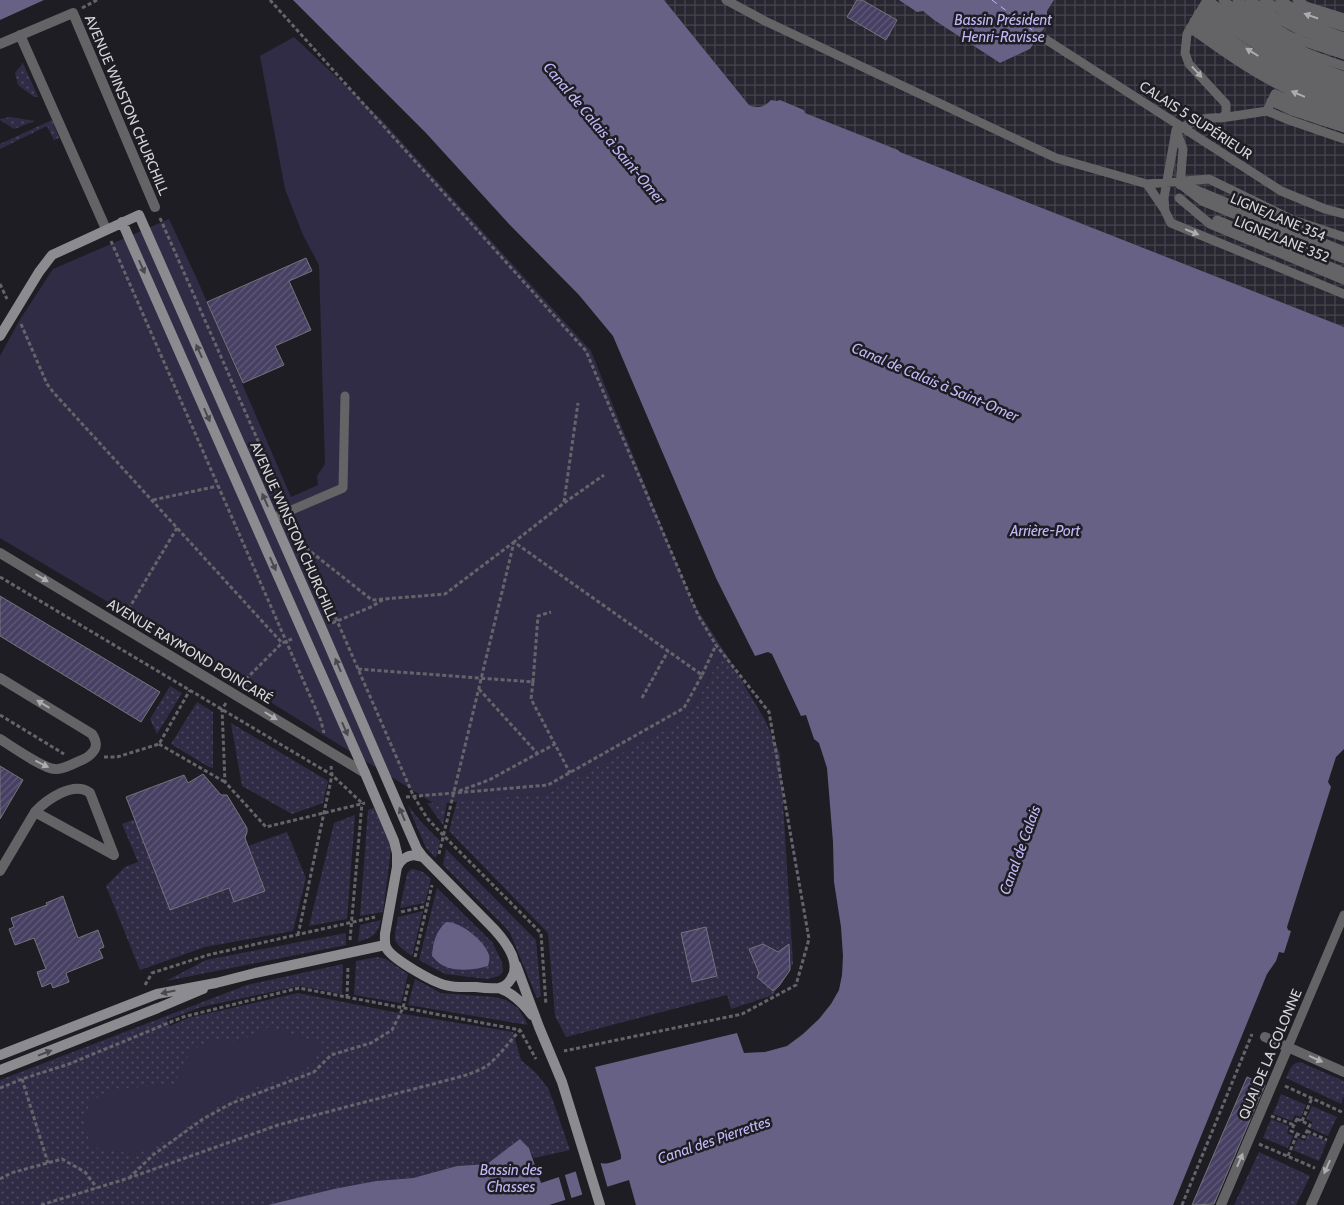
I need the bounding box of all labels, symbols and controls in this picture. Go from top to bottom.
water label: Bassin Président Henri-Ravisse [954,11,1052,46]
street label: AVENUE WINSTON CHURCHILL [81,12,173,198]
one-way arrow [1303,12,1318,19]
one-way arrow [1245,48,1258,57]
water label: Canal de Calais à Saint-Omer [539,58,669,209]
one-way arrow [1191,66,1203,78]
street label: CALAIS 5 SUPÉRIEUR [1136,77,1256,164]
one-way arrow [1291,90,1305,98]
street label: LIGNE/LANE 354 [1228,189,1328,245]
street label: LIGNE/LANE 352 [1232,212,1332,266]
one-way arrow [1185,228,1200,236]
one-way arrow [138,260,146,274]
water label: Canal de Calais à Saint-Omer [849,339,1022,426]
one-way arrow [195,344,203,358]
one-way arrow [204,408,212,422]
street label: AVENUE WINSTON CHURCHILL [246,439,342,623]
one-way arrow [260,493,268,507]
water label: Arrière-Port [1009,522,1080,540]
one-way arrow [269,557,277,571]
one-way arrow [35,573,48,582]
street label: AVENUE RAYMOND POINCARÉ [104,594,276,708]
one-way arrow [333,658,341,672]
one-way arrow [36,699,49,708]
one-way arrow [264,712,277,721]
one-way arrow [342,722,350,736]
one-way arrow [35,760,49,768]
water label: Canal de Calais [996,803,1045,897]
one-way arrow [397,807,405,821]
street label: QUAI DE LA COLONNE [1234,986,1306,1122]
one-way arrow [161,988,176,996]
one-way arrow [38,1048,53,1056]
one-way arrow [1309,1056,1323,1064]
water label: Canal des Pierrettes [655,1112,773,1168]
one-way arrow [1237,1153,1245,1167]
one-way arrow [1323,1160,1331,1174]
water label: Bassin des Chasses [480,1161,543,1196]

